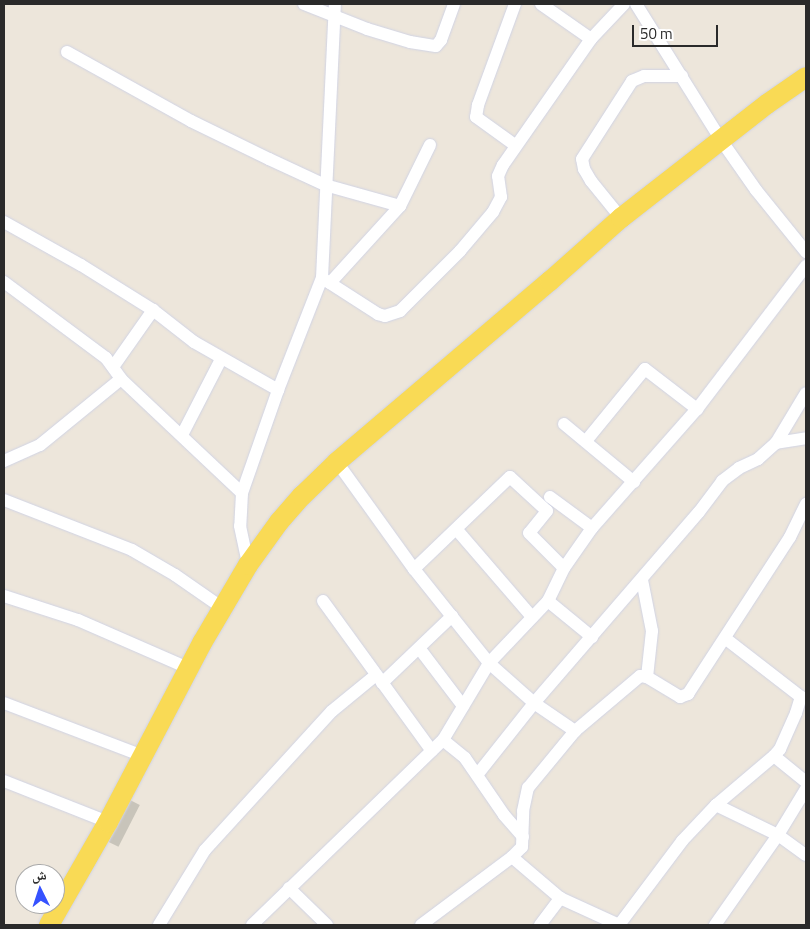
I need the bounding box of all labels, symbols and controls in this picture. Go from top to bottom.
scale bar [635,15,721,47]
text: 50 m [640,22,673,45]
north arrow [15,864,65,914]
text: ش [31,864,47,886]

